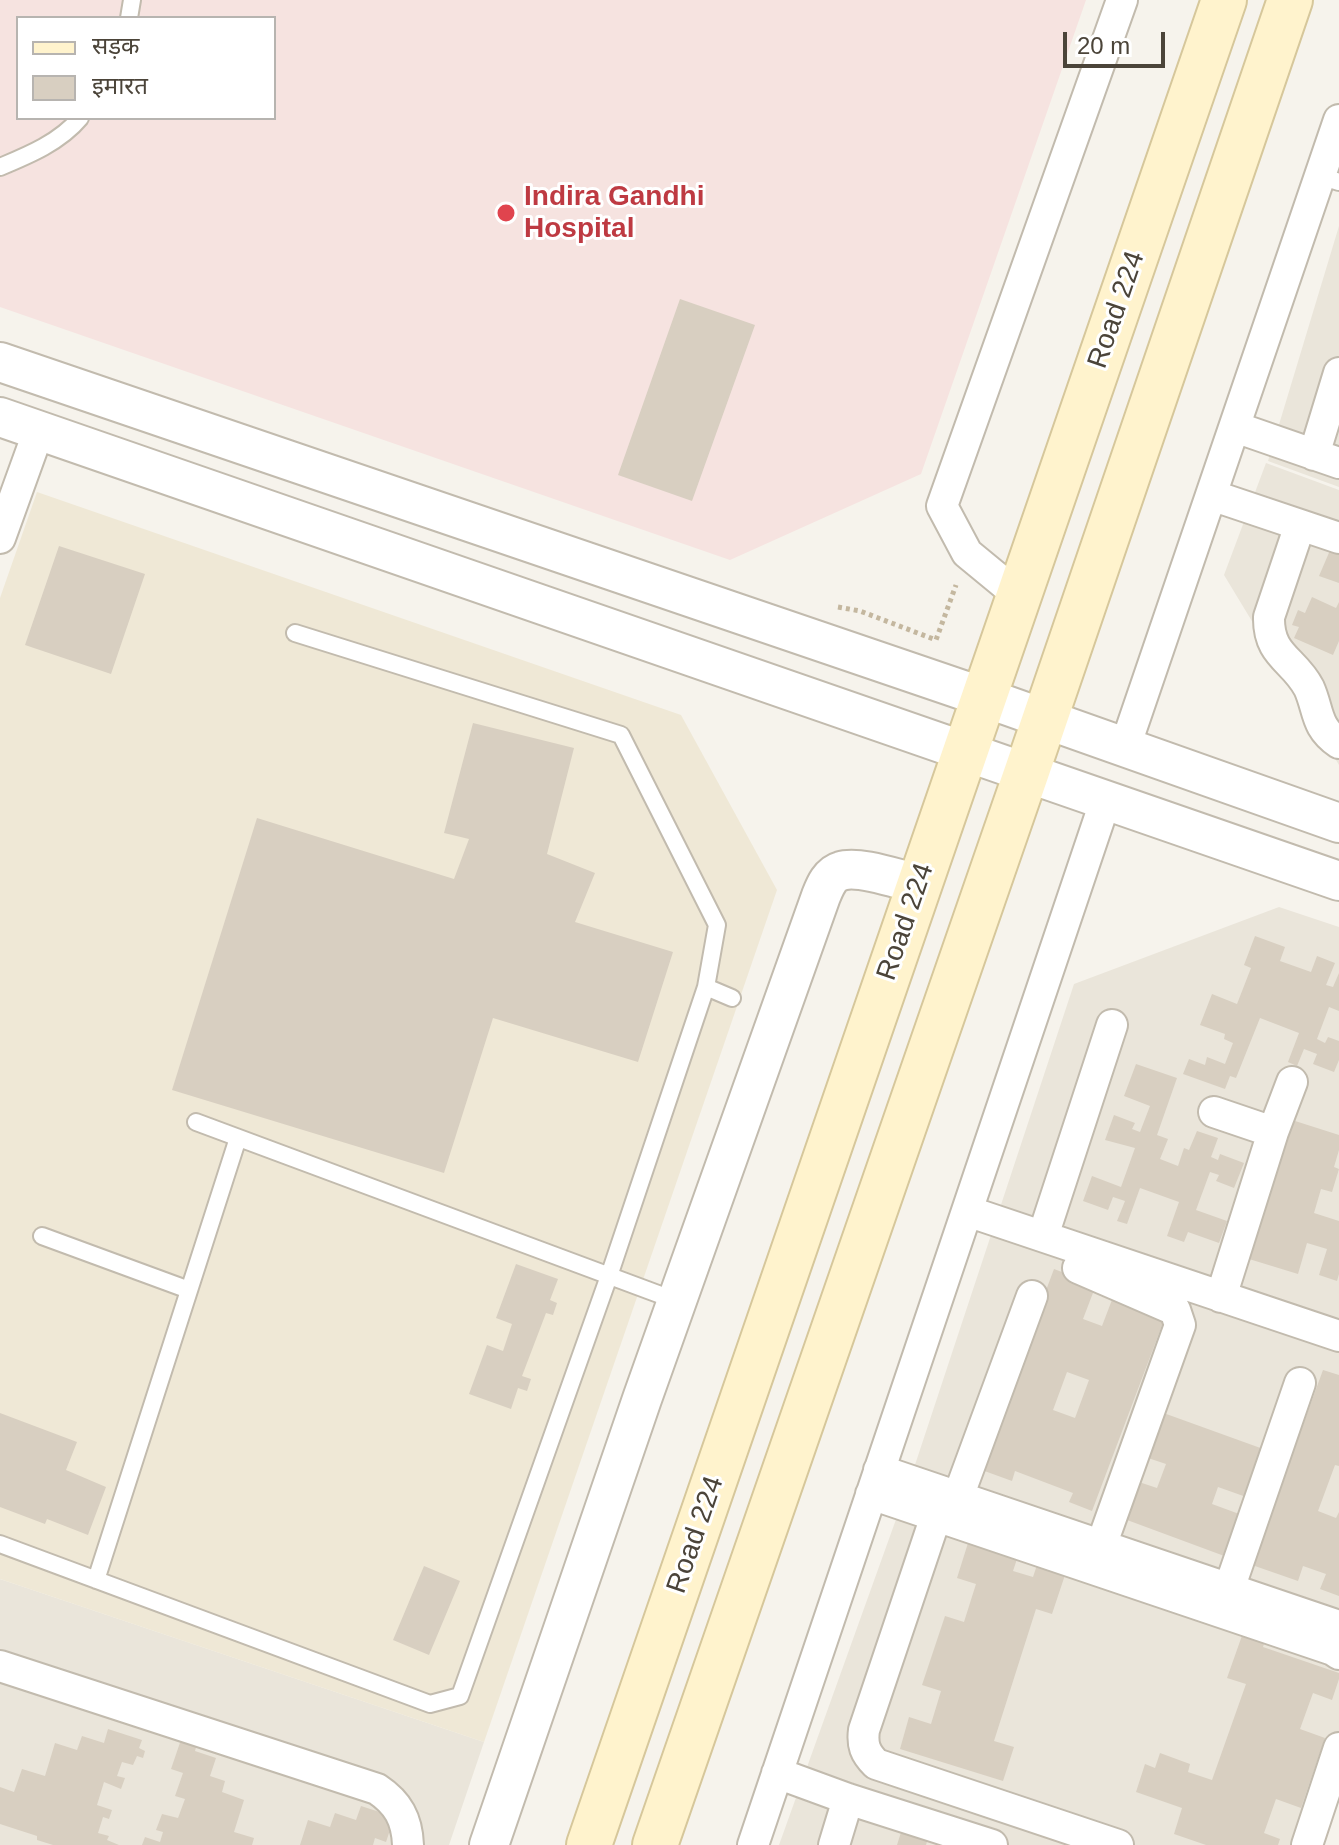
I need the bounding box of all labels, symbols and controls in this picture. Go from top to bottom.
legend [16,16,276,120]
scale bar [1067,16,1169,66]
text: सड़क [92,32,140,59]
text: 20 m [1077,32,1130,59]
text: इमारत [92,72,148,99]
place label: Indira Gandhi Hospital [524,180,704,246]
marker: Indira Gandhi Hospital [495,202,517,224]
street label: Road 224 [1081,247,1153,373]
street label: Road 224 [870,859,942,985]
street label: Road 224 [660,1472,732,1598]

